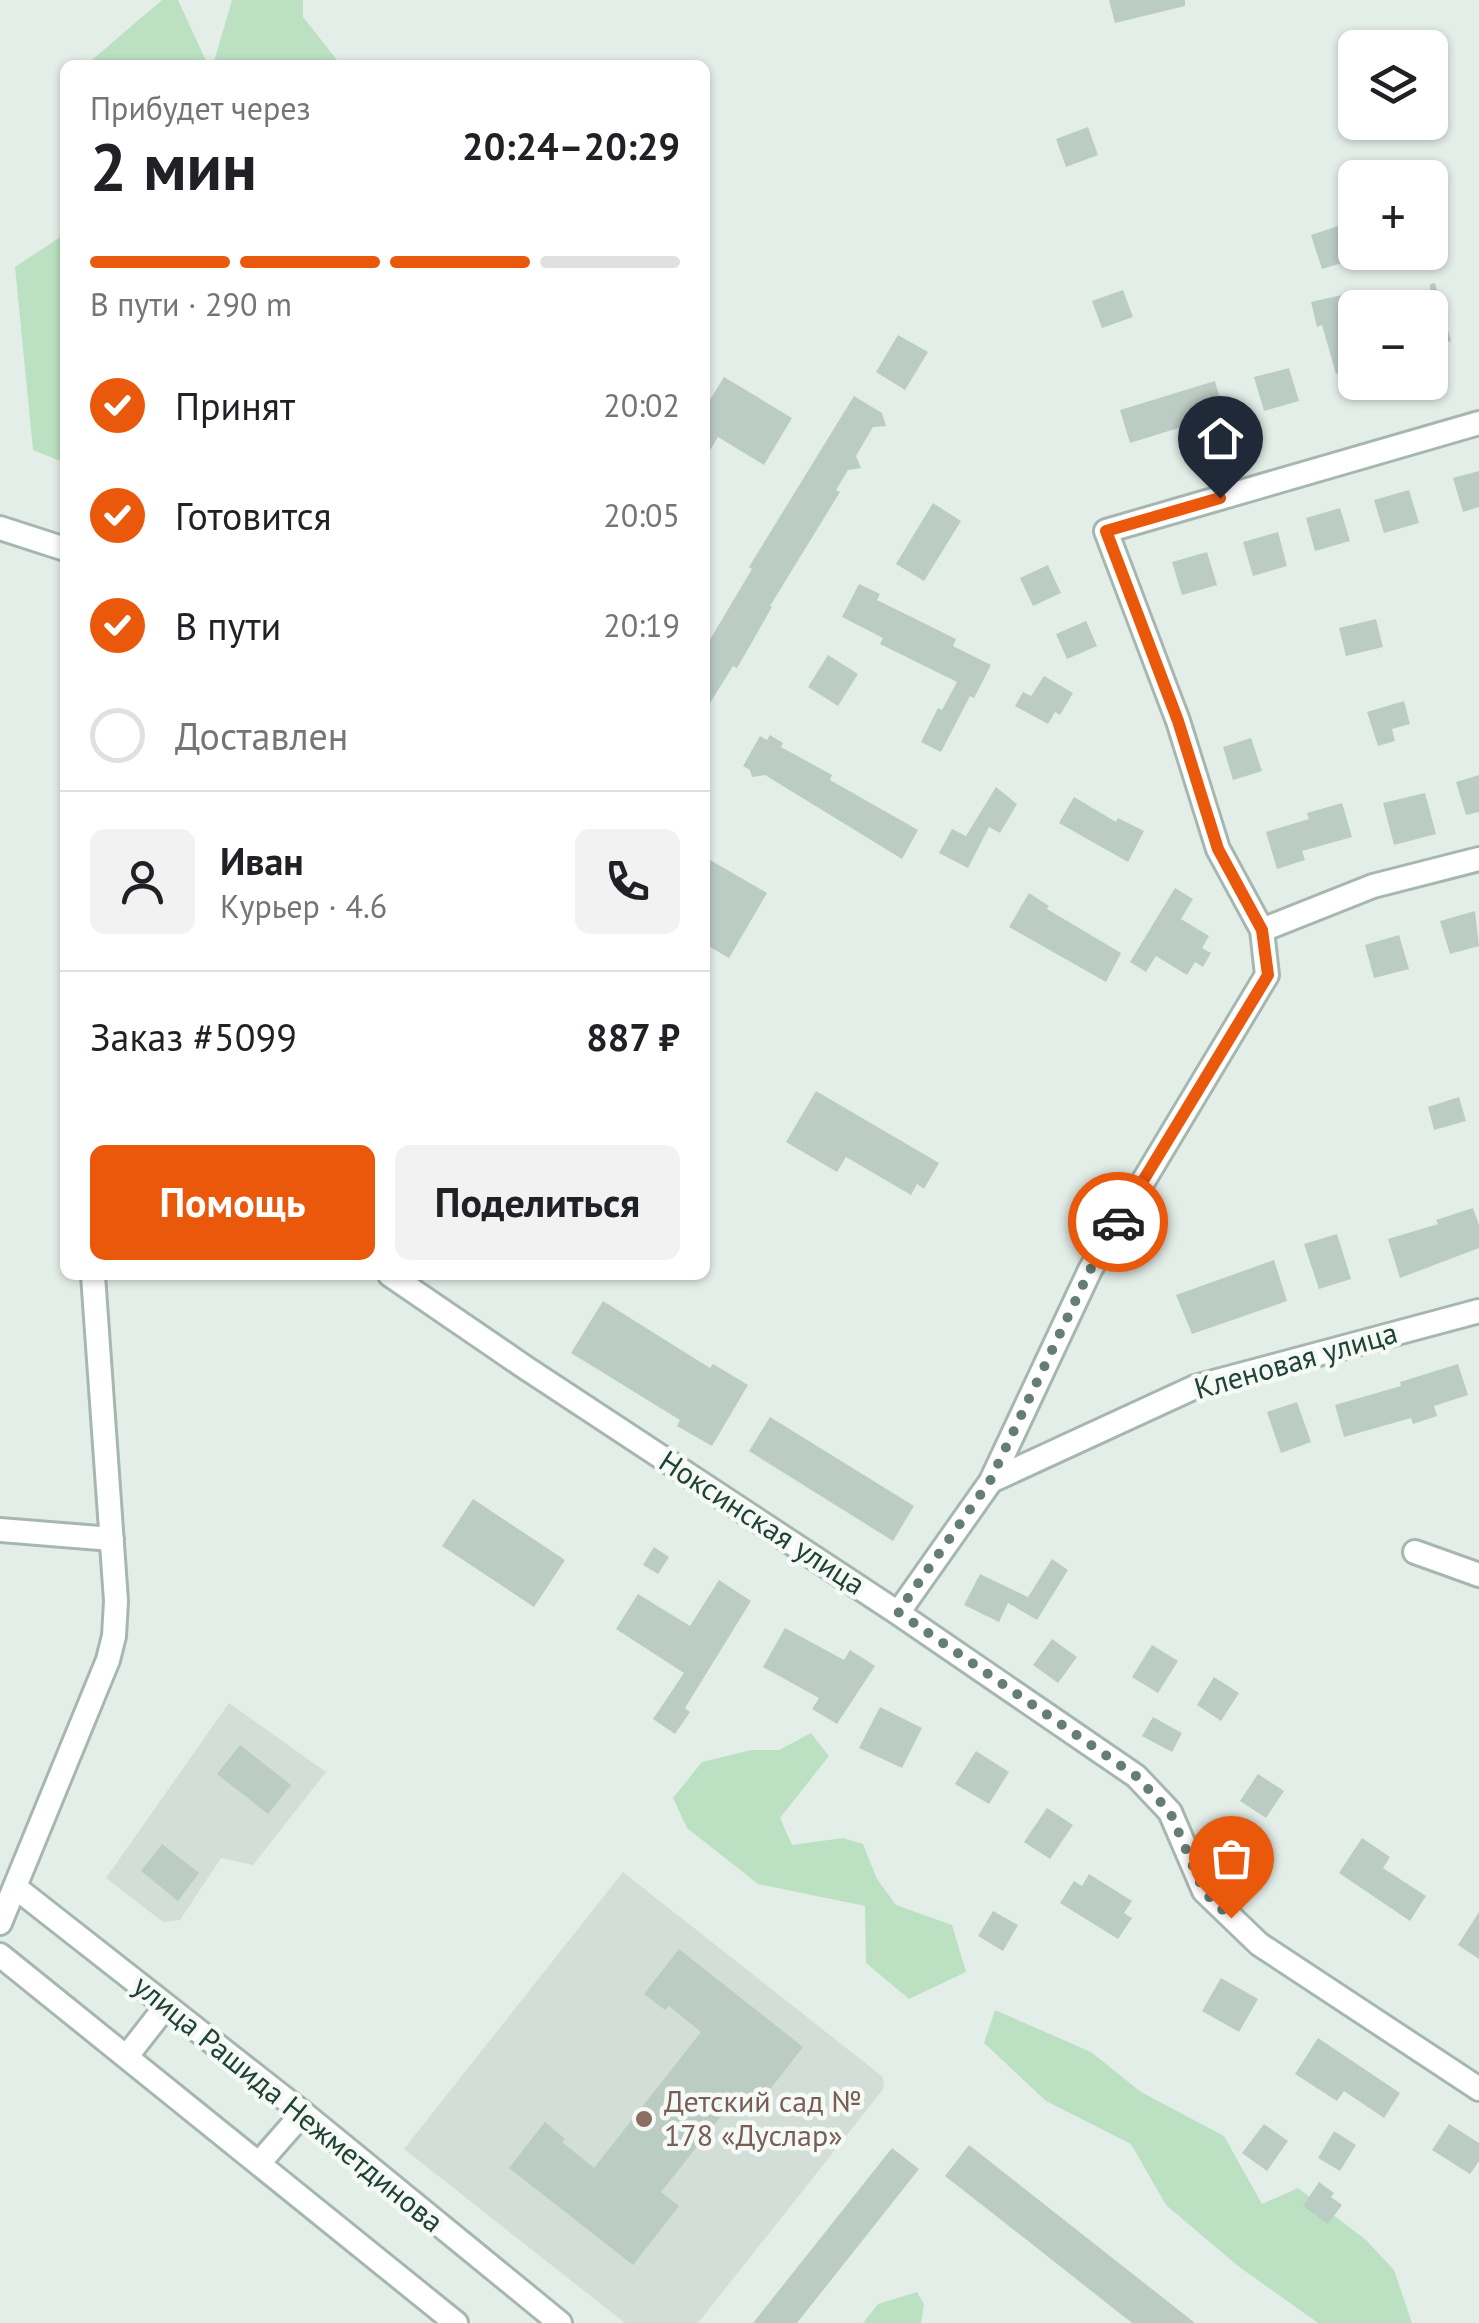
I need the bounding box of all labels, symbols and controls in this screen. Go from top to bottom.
map controls [1338,30,1448,400]
button: layers [1338,30,1448,140]
text: Прибудет через [90,87,311,129]
text: 20:24–20:29 [462,121,680,170]
text: 2 мин [90,124,257,208]
button: + [1338,160,1448,270]
text: В пути · 290 m [90,283,292,325]
button: − [1338,290,1448,400]
icon: check [90,378,145,433]
text: Принят [175,381,295,430]
text: 20:02 [603,384,680,426]
pin [1178,396,1263,499]
icon: home [1193,411,1248,466]
icon: check [90,488,145,543]
text: Готовится [175,491,332,540]
text: 20:05 [603,494,680,536]
icon: check [90,598,145,653]
text: В пути [175,601,281,650]
text: 20:19 [603,604,680,646]
text: Доставлен [175,711,348,760]
button: person [90,829,195,934]
button: phone [575,829,680,934]
text: Иван [220,836,304,885]
text: Курьер · 4.6 [220,885,387,927]
text: Заказ #5099 [90,1012,297,1061]
text: 887 ₽ [586,1012,680,1061]
button: Помощь [90,1145,375,1260]
button: Поделиться [395,1145,680,1260]
courier [1068,1172,1168,1272]
icon: car [1091,1195,1146,1250]
street label: Кленовая улица [1190,1312,1402,1407]
street label: Ноксинская улица [653,1441,873,1603]
pin [1189,1816,1274,1919]
icon: bag [1204,1831,1259,1886]
street label: улица Рашида Нежметдинова [126,1966,452,2240]
place label: Детский сад № 178 «Дуслар» [664,2081,862,2154]
marker: Детский сад № 178 «Дуслар» [633,2108,655,2130]

